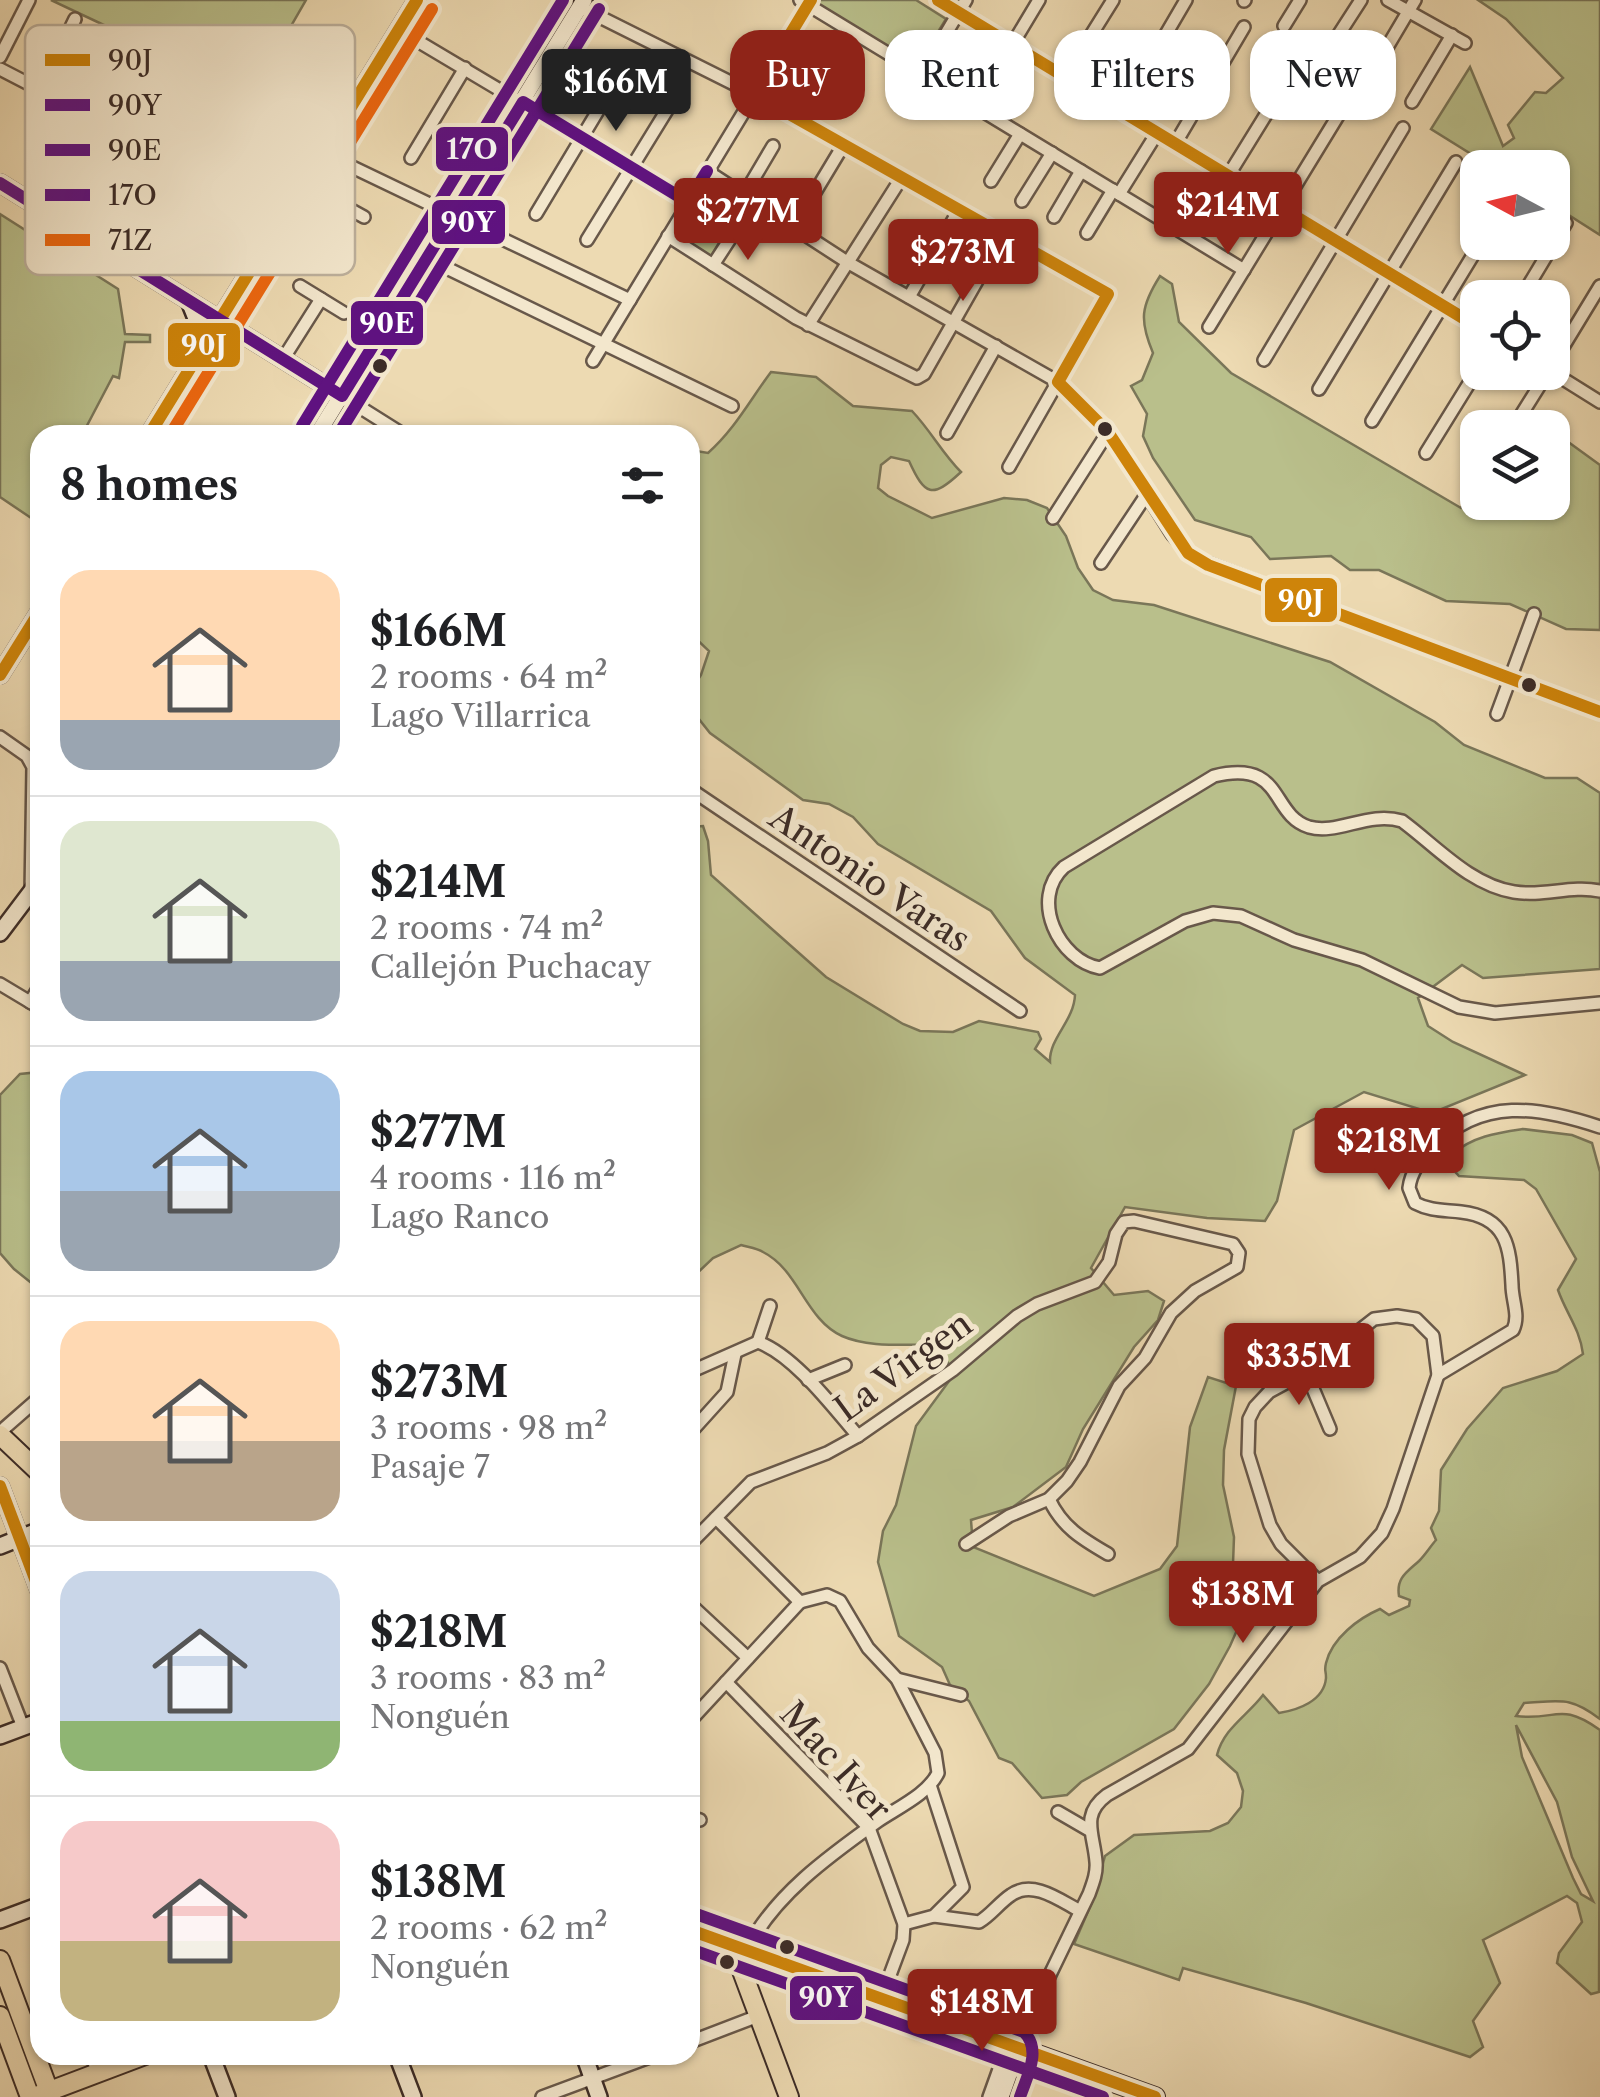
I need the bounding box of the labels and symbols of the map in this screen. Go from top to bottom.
legend [25,25,355,275]
text: 90J [108,43,152,77]
pin: $166M [546,49,686,134]
text: 90Y [108,88,163,122]
line badge: 17O [434,125,510,173]
text: 17O [446,132,498,166]
text: 90E [108,133,161,167]
north arrow [1460,150,1570,260]
pin: $214M [1158,172,1298,257]
text: 17O [108,178,157,212]
pin: $277M [678,178,818,263]
line badge: 90Y [430,198,507,246]
text: 90Y [441,205,497,239]
pin: $273M [893,219,1033,304]
text: 71Z [108,223,153,257]
line badge: 90E [349,299,425,347]
text: 90E [360,306,414,340]
line badge: 90J [166,321,242,369]
text: 90J [181,328,227,362]
unlabelled marker [370,356,390,376]
unlabelled marker [1095,419,1115,439]
line badge: 90J [1263,576,1339,624]
text: 90J [1278,583,1324,617]
unlabelled marker [1519,675,1539,695]
street label: Antonio Varas [761,795,978,961]
pin: $218M [1319,1108,1459,1193]
street label: La Virgen [826,1302,980,1430]
pin: $335M [1229,1323,1369,1408]
pin: $138M [1173,1561,1313,1646]
street label: Mac Iver [771,1692,901,1830]
unlabelled marker [777,1937,797,1957]
unlabelled marker [717,1952,737,1972]
pin: $148M [912,1969,1052,2054]
line badge: 90Y [788,1974,864,2022]
text: 90Y [799,1980,855,2014]

